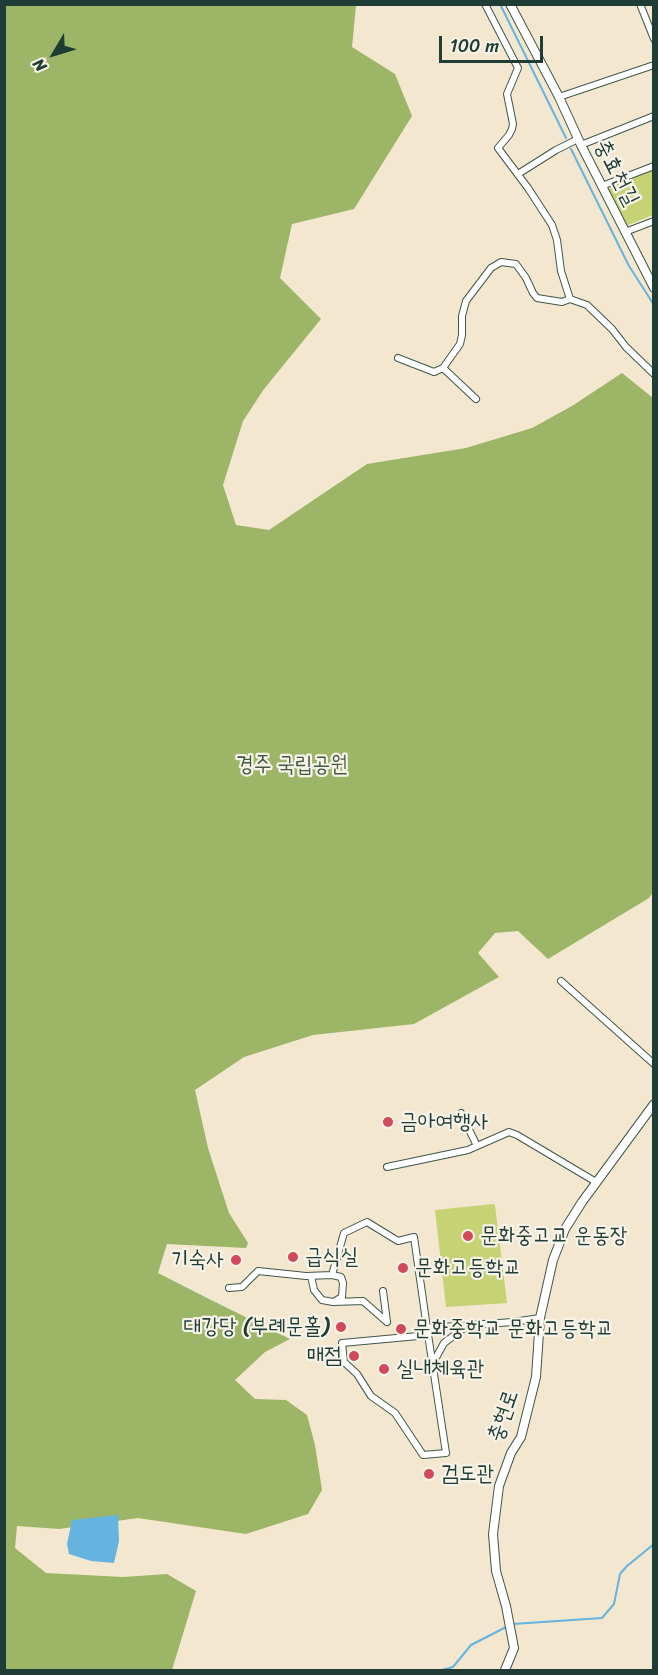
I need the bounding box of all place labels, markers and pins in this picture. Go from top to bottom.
place label: 금아여행사 [400,1109,489,1135]
marker: 금아여행사 [381,1115,395,1129]
place label: 문화중고교 운동장 [480,1223,627,1249]
marker: 문화중고교 운동장 [461,1229,475,1243]
place label: 급식실 [305,1244,358,1270]
place label: 기숙사 [171,1247,224,1273]
marker: 급식실 [286,1250,300,1264]
marker: 기숙사 [229,1253,243,1267]
place label: 문화고등학교 [415,1255,521,1281]
marker: 문화고등학교 [396,1261,410,1275]
place label: 대강당 (부례문홀) [184,1314,329,1340]
place label: 문화중학교 문화고등학교 [413,1316,613,1342]
marker: 대강당 (부례문홀) [334,1320,348,1334]
marker: 문화중학교 문화고등학교 [394,1322,408,1336]
place label: 매점 [307,1343,342,1369]
marker: 매점 [347,1349,361,1363]
place label: 실내체육관 [396,1356,485,1382]
marker: 실내체육관 [377,1362,391,1376]
place label: 검도관 [441,1461,494,1487]
marker: 검도관 [422,1467,436,1481]

